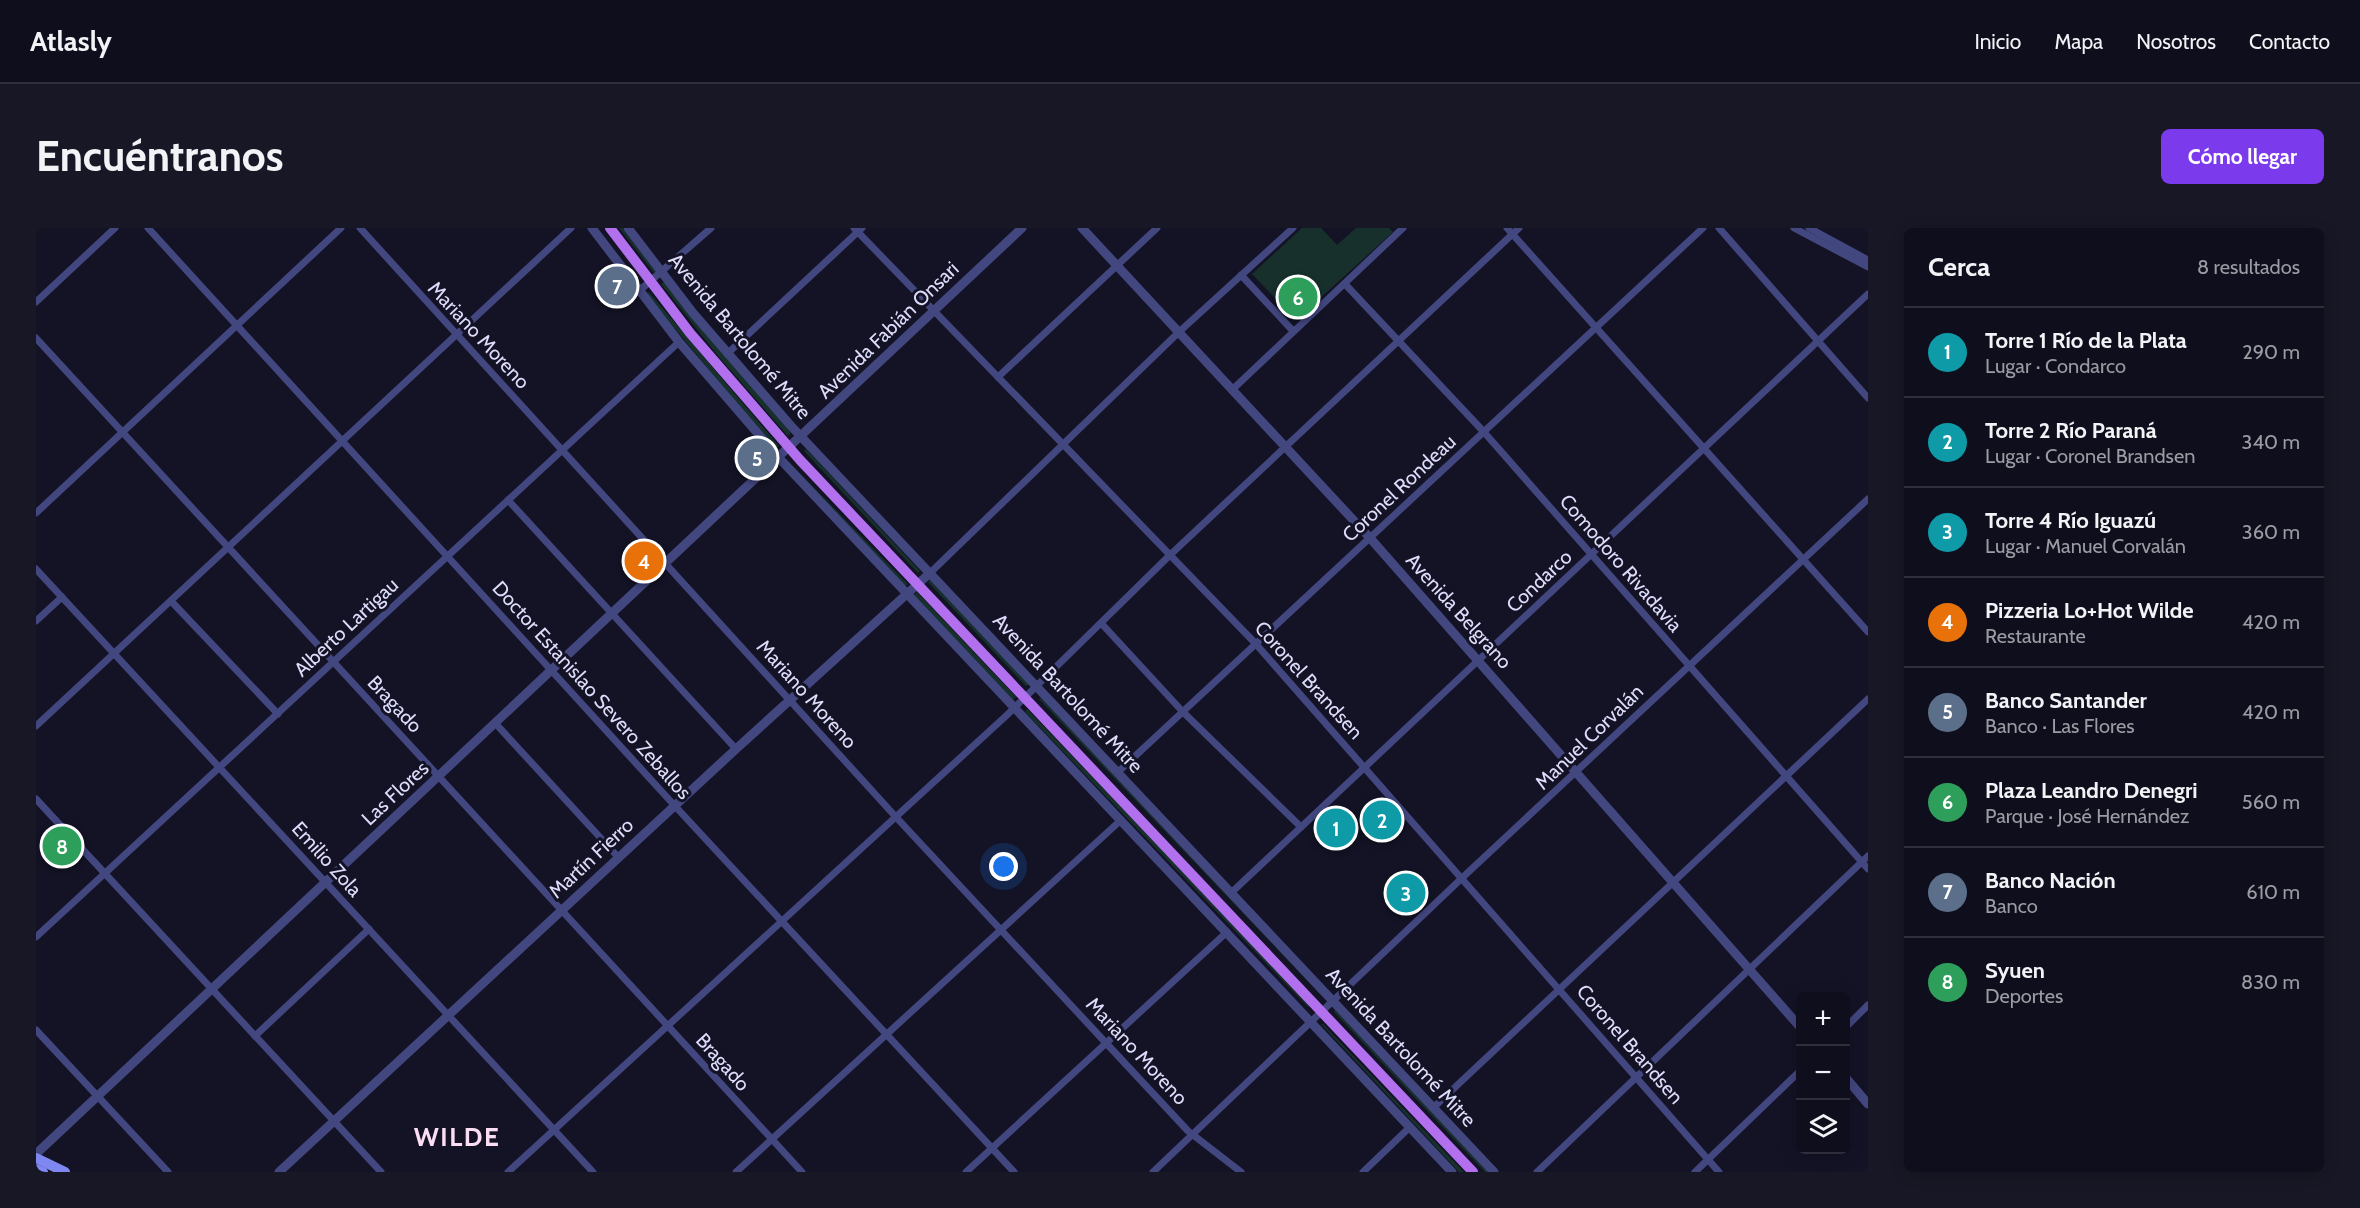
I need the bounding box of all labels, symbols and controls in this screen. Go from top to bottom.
text: Atlasly [30,24,112,58]
text: Inicio [1974,29,2021,54]
text: Mapa [2054,29,2103,54]
text: Nosotros [2136,29,2216,54]
text: Contacto [2249,29,2330,54]
button: Cómo llegar [2161,129,2324,184]
text: Encuéntranos [36,130,284,182]
street label: Avenida Bartolomé Mitre [664,248,816,424]
text: Cerca [1928,251,1990,283]
text: 8 resultados [2197,255,2300,279]
street label: Avenida Fabián Onsari [813,257,963,403]
pin: 7 [598,264,636,308]
pin: 6 [1278,274,1318,320]
street label: Mariano Moreno [423,276,535,394]
text: Torre 1 Río de la Plata [1985,327,2187,354]
text: 1 [1944,340,1951,364]
text: 290 m [2242,340,2300,364]
text: Lugar · Condarco [1985,354,2126,378]
text: Torre 2 Río Paraná [1985,417,2157,444]
street label: Coronel Rondeau [1337,429,1461,547]
text: 2 [1942,430,1953,454]
text: 340 m [2242,430,2300,454]
pin: 5 [738,436,776,480]
text: Lugar · Coronel Brandsen [1985,444,2195,468]
street label: Comodoro Rivadavia [1555,489,1688,637]
text: Torre 4 Río Iguazú [1985,507,2156,534]
text: 3 [1942,520,1953,544]
text: 360 m [2242,520,2300,544]
text: Lugar · Manuel Corvalán [1985,534,2186,558]
pin: 4 [624,538,664,584]
street label: Condarco [1501,545,1577,617]
street label: Avenida Belgrano [1401,548,1517,674]
street label: Alberto Lartigau [289,573,403,681]
street label: Doctor Estanislao Severo Zeballos [488,576,696,804]
text: Pizzeria Lo+Hot Wilde [1985,597,2194,624]
street label: Avenida Bartolomé Mitre [988,608,1148,778]
text: 4 [1941,610,1954,634]
text: 420 m [2242,610,2300,634]
street label: Coronel Brandsen [1250,616,1368,744]
text: Restaurante [1985,624,2086,648]
street label: Mariano Moreno [752,635,862,753]
street label: Bragado [363,670,427,738]
street label: Manuel Corvalán [1530,679,1648,795]
text: Banco Santander [1985,687,2147,714]
text: 5 [1942,700,1953,724]
text: 420 m [2242,700,2300,724]
text: Banco · Las Flores [1985,714,2134,738]
street label: Las Flores [356,756,434,830]
text: Plaza Leandro Denegri [1985,777,2198,804]
text: 6 [1942,790,1953,814]
text: 560 m [2242,790,2300,814]
pin: 2 [1362,798,1402,842]
text: Parque · José Hernández [1985,804,2189,828]
pin: 1 [1316,806,1356,850]
street label: Martín Fierro [544,813,638,903]
street label: Emilio Zola [287,816,367,902]
pin: 8 [42,824,82,868]
your location [989,852,1018,881]
text: Banco Nación [1985,867,2116,894]
pin: 3 [1386,870,1426,916]
text: 7 [1942,880,1953,904]
text: 610 m [2246,880,2300,904]
text: Banco [1985,894,2038,918]
text: Syuen [1985,957,2045,984]
street label: Avenida Bartolomé Mitre [1321,962,1481,1132]
text: 8 [1941,970,1954,994]
text: 830 m [2241,970,2300,994]
street label: Coronel Brandsen [1572,979,1688,1109]
text: Deportes [1985,984,2063,1008]
street label: Mariano Moreno [1081,992,1193,1110]
map controls [1796,992,1850,1154]
button: + [1796,992,1850,1046]
street label: Bragado [691,1028,755,1096]
button: − [1796,1046,1850,1100]
button: layers [1796,1100,1850,1154]
district label: WILDE [414,1121,500,1153]

